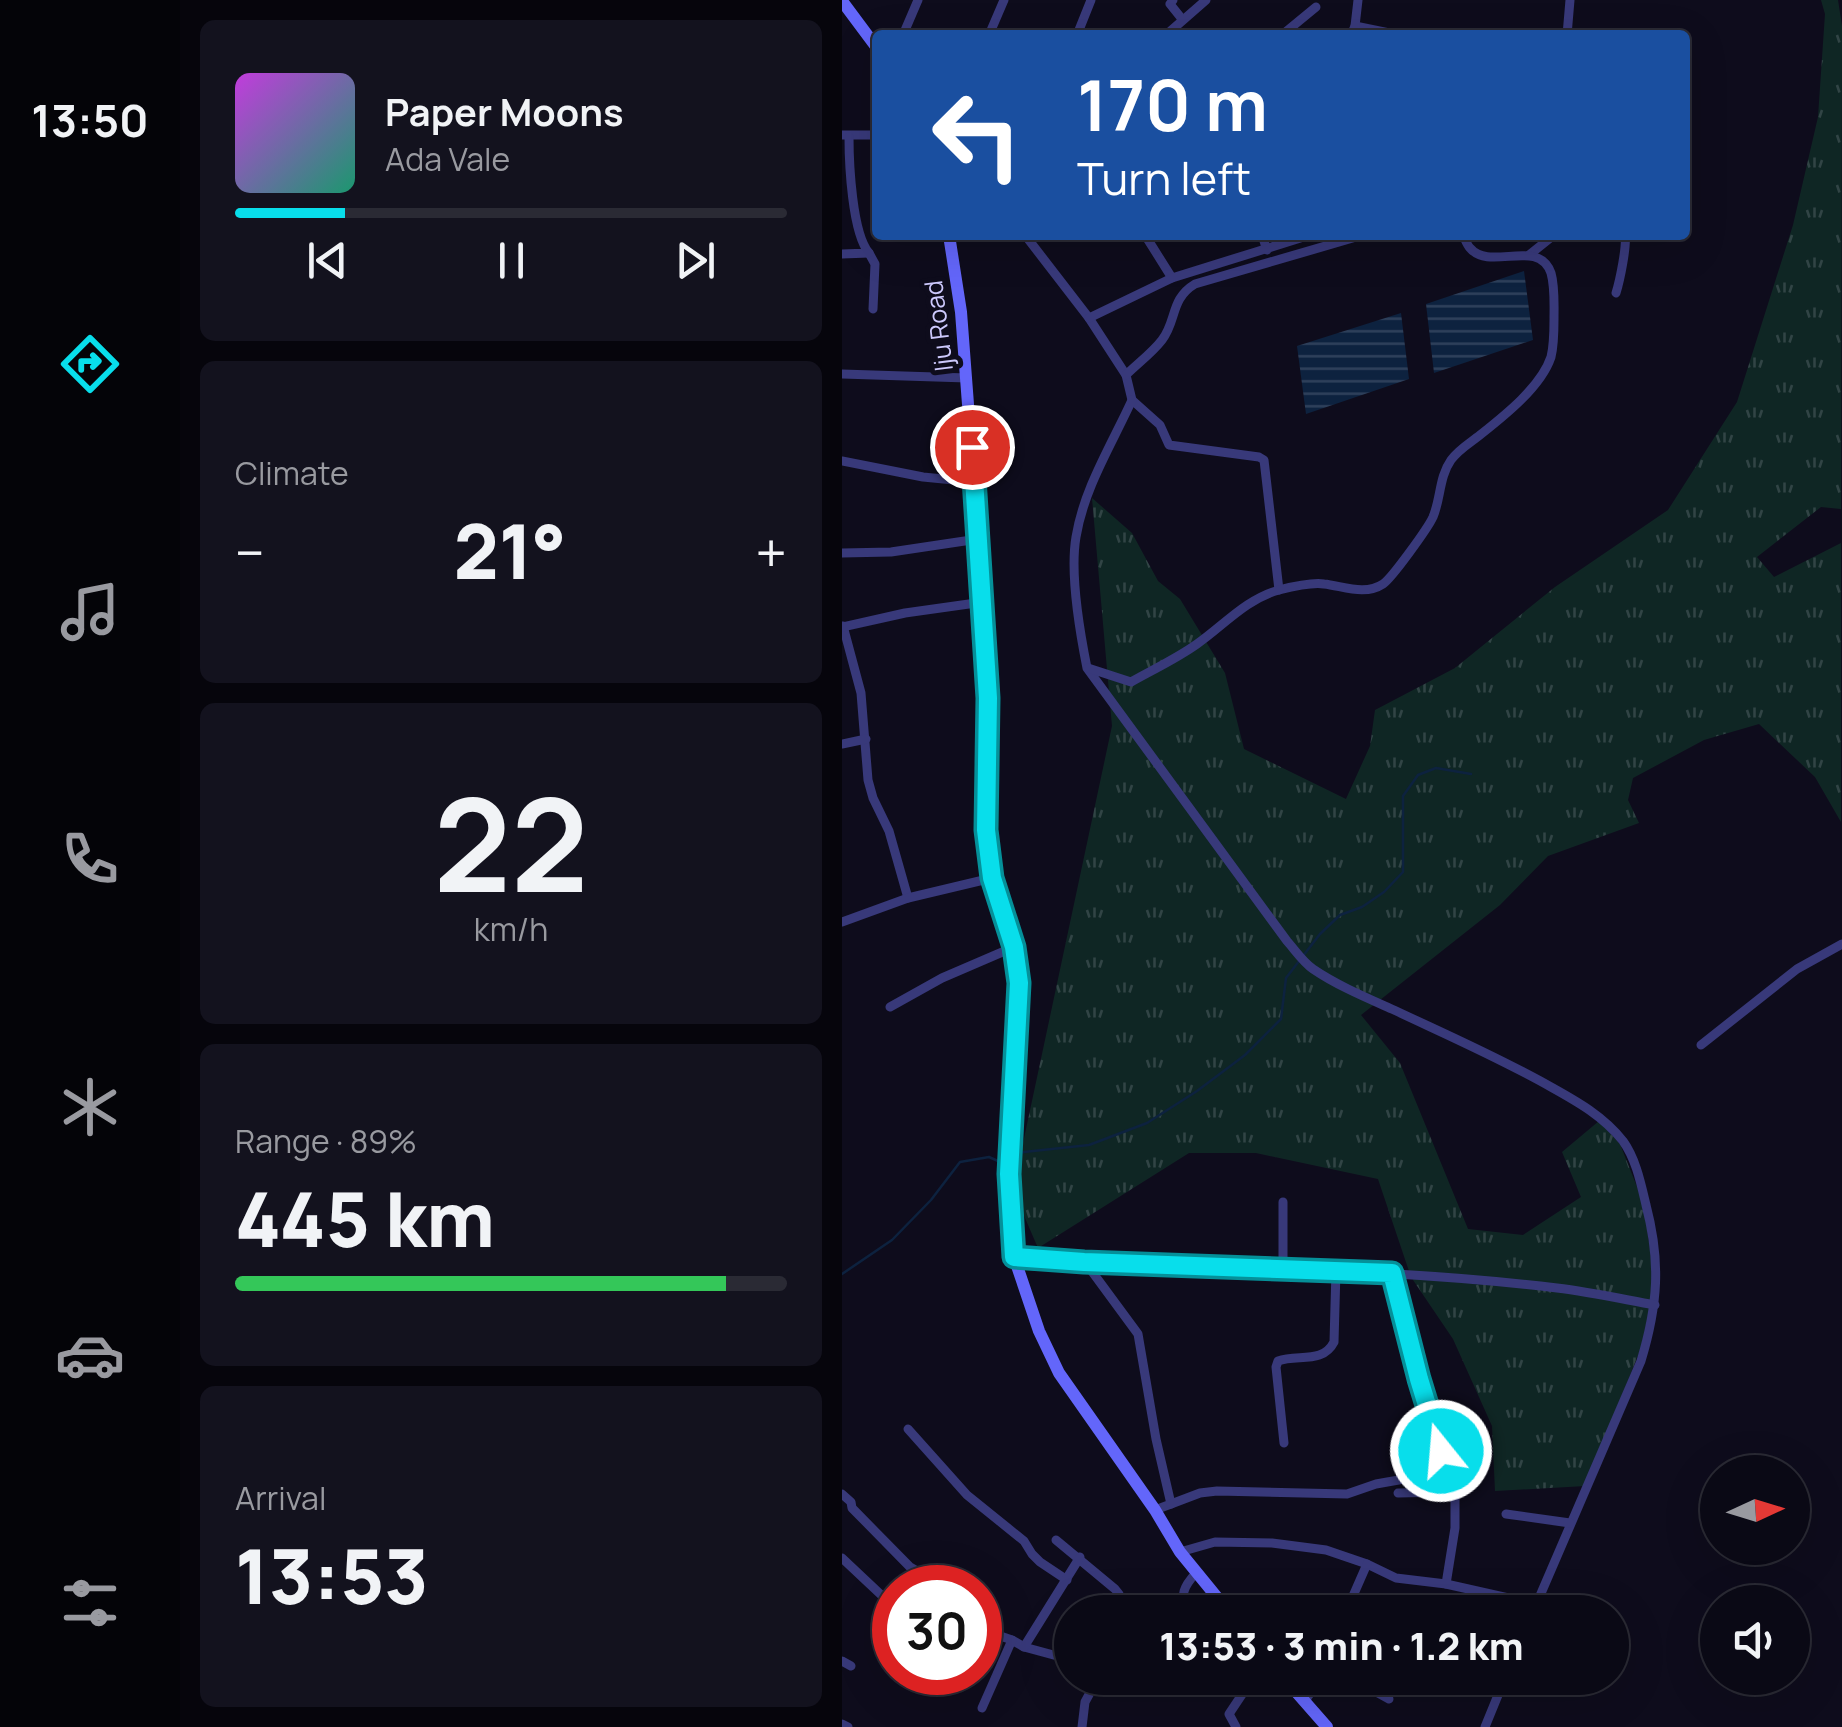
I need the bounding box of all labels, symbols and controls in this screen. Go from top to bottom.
text: 170 m [1077,56,1268,152]
icon: left [912,70,1042,200]
text: Paper Moons [385,85,624,137]
text: 13:50 [31,89,149,151]
text: Ada Vale [385,137,510,181]
text: Turn left [1077,147,1251,209]
icon: previous [300,233,355,288]
icon: pause [484,233,539,288]
icon: next [668,233,723,288]
street label: Iju Road [915,279,961,373]
icon: directions [55,329,125,399]
pin [930,405,1015,490]
icon: arrive [945,420,1000,475]
text: Climate [235,451,349,495]
text: 21° [453,499,567,602]
text: − [235,514,265,590]
text: + [755,514,787,590]
icon: music [55,577,125,647]
text: 22 [434,753,588,931]
icon: phone [55,824,125,894]
text: km/h [474,907,548,951]
icon: climate [55,1072,125,1142]
text: Range · 89% [235,1119,417,1163]
text: 445 km [235,1167,495,1270]
icon: car [55,1320,125,1390]
position arrow [1389,1399,1493,1503]
north arrow [1700,1455,1810,1565]
map controls [1700,1455,1810,1695]
text: Arrival [235,1476,326,1520]
text: 13:53 [235,1524,429,1627]
speed limit sign: 30 [872,1565,1002,1695]
icon: filters [55,1568,125,1638]
button: sound [1700,1585,1810,1695]
text: 13:53 · 3 min · 1.2 km [1159,1619,1524,1671]

